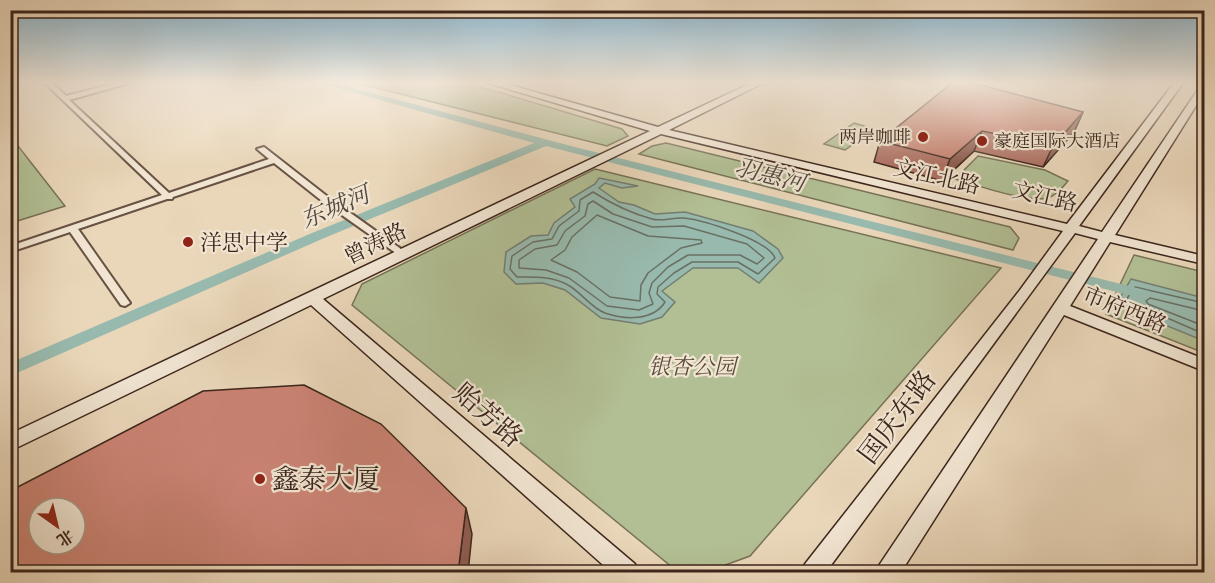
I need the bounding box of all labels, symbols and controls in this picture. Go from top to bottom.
place label: 两岸咖啡 [839,126,911,151]
marker: 两岸咖啡 [916,130,930,144]
place label: 豪庭国际大酒店 [994,130,1120,155]
marker: 豪庭国际大酒店 [975,134,989,148]
water label: 羽惠河 [730,152,812,203]
street label: 文江北路 [890,153,983,203]
street label: 文江路 [1009,176,1080,221]
water label: 东城河 [296,178,379,239]
street label: 曾涛路 [340,217,413,274]
place label: 洋思中学 [200,229,288,260]
marker: 洋思中学 [181,235,195,249]
street label: 市府西路 [1077,280,1171,342]
park label: 银杏公园 [648,353,739,384]
street label: 国庆东路 [851,364,946,473]
street label: 贻芳路 [444,376,530,457]
place label: 鑫泰大厦 [272,462,380,500]
marker: 鑫泰大厦 [253,472,267,486]
north arrow [27,496,87,556]
text: 北 [51,523,77,550]

